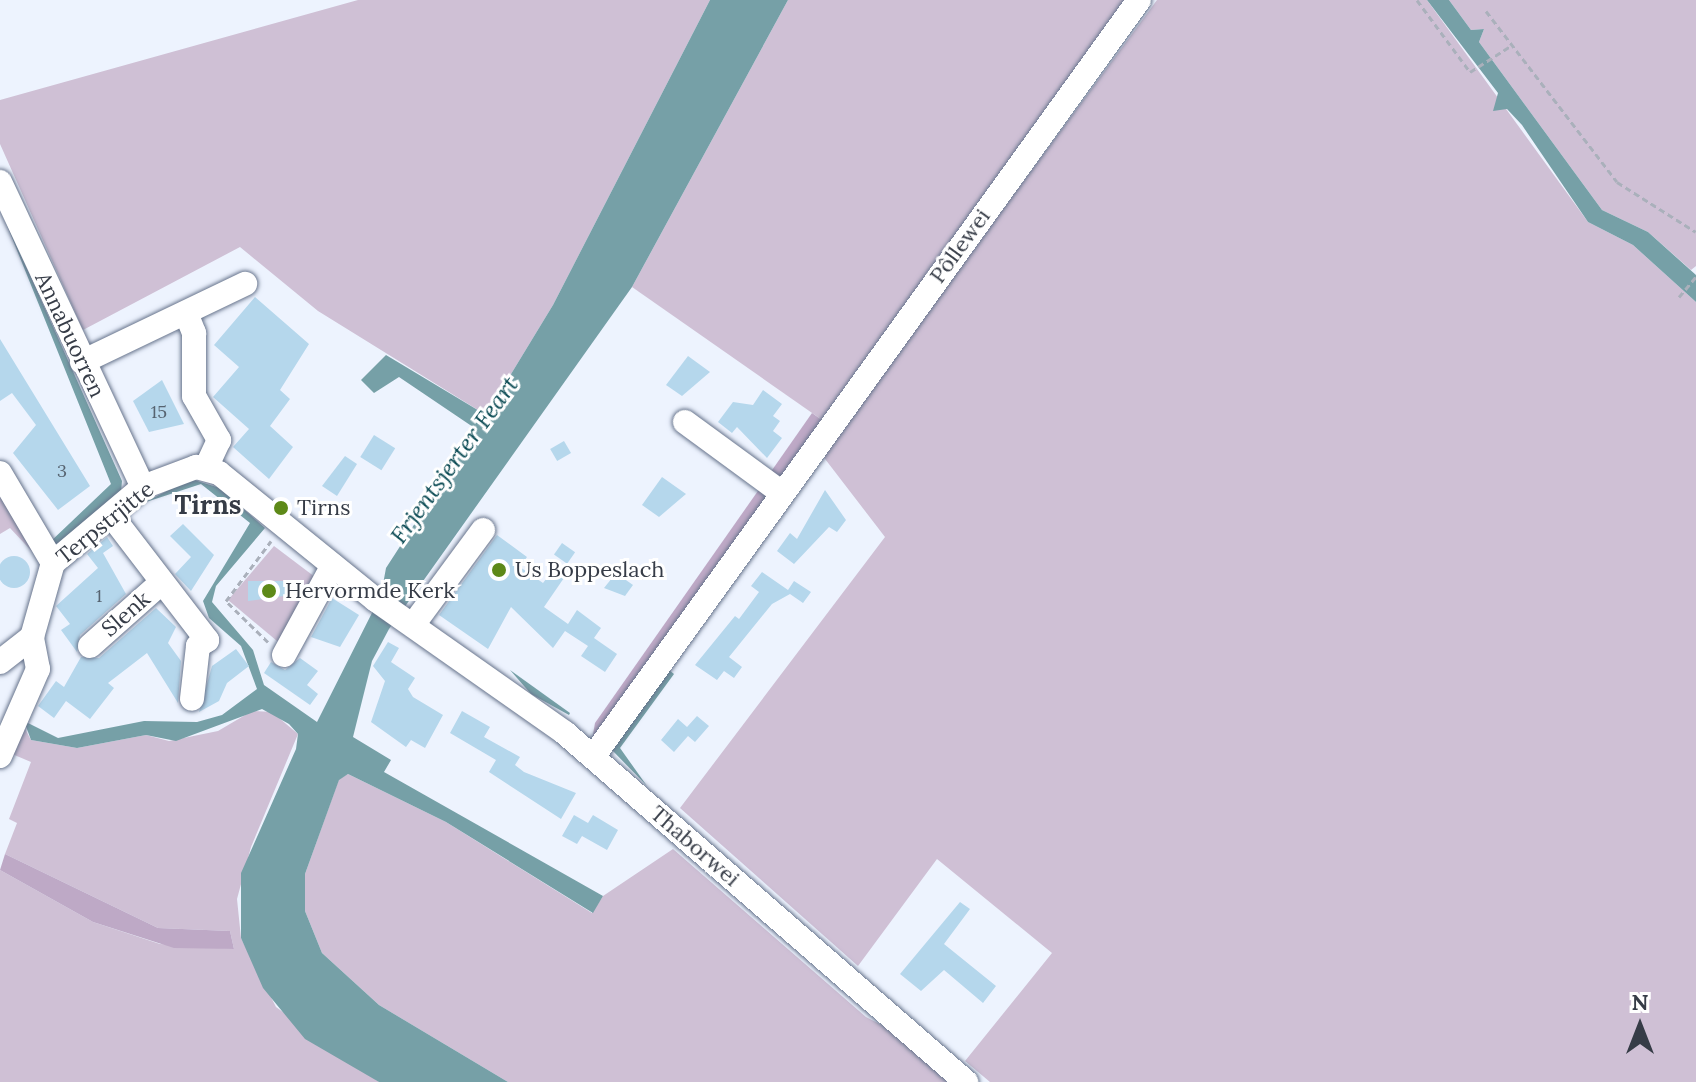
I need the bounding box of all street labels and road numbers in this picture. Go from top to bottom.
street label: Pôllewei [924,204,996,288]
street label: Annabuorren [30,268,110,402]
street label: Terpstrjitte [51,476,159,570]
street label: Slenk [96,586,156,642]
street label: Thaborwei [645,800,745,892]

